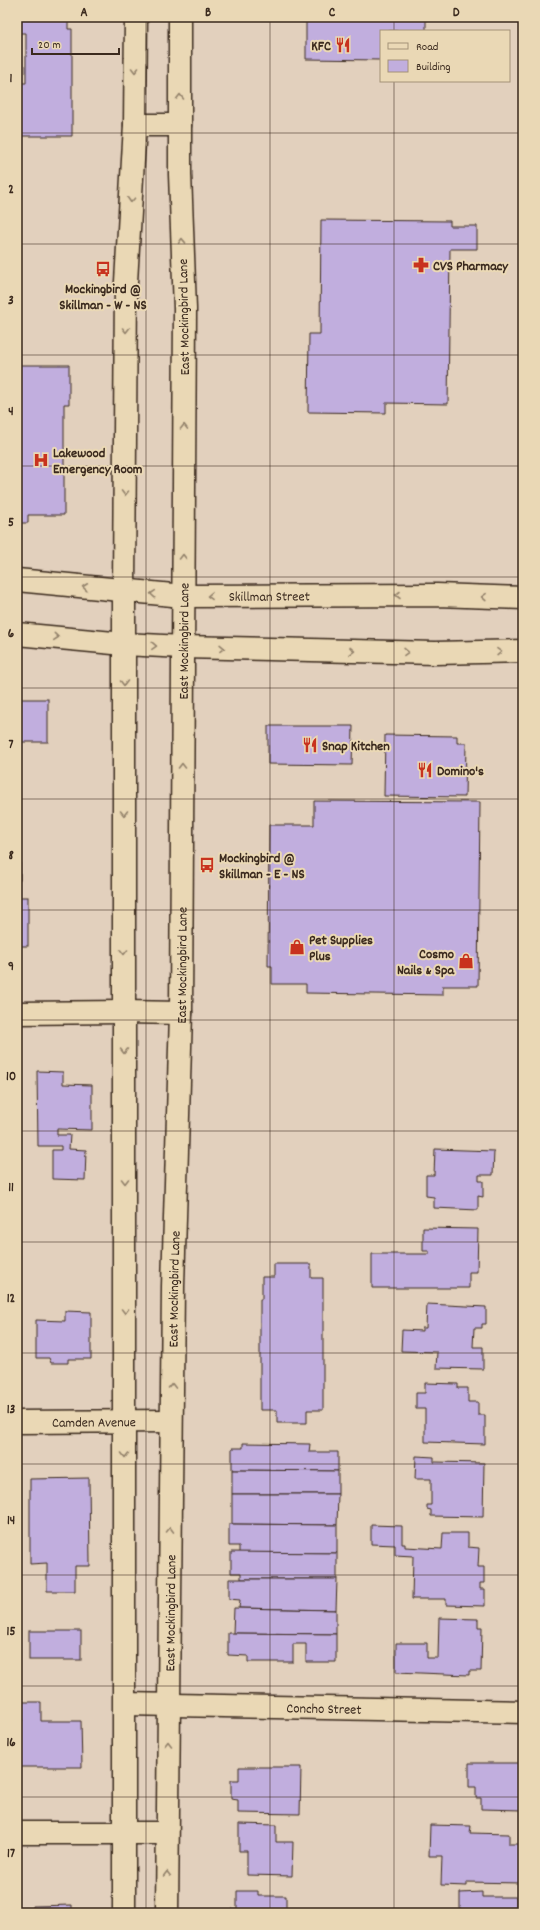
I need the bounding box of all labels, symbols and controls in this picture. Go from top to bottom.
text: A [80,4,88,23]
text: B [205,4,211,23]
text: C [329,4,336,23]
text: D [453,4,460,23]
scale bar [32,30,119,56]
legend [380,30,510,82]
restaurant icon: KFC [334,36,352,54]
text: 20 m [38,37,61,54]
place label: KFC [311,37,331,57]
text: Road [416,39,438,56]
text: Building [416,59,451,76]
one-way arrow [131,67,139,73]
text: 1 [10,70,13,89]
one-way arrow [176,94,184,100]
text: 2 [8,181,14,200]
one-way arrow [127,197,135,203]
one-way arrow [178,238,186,244]
pharmacy icon: CVS Pharmacy [412,256,430,274]
place label: CVS Pharmacy [433,257,509,277]
street label: East Mockingbird Lane [174,258,196,375]
bus stop icon: Mockingbird @ Skillman - W - NS [94,260,112,278]
place label: Mockingbird @ Skillman - W - NS [59,280,147,316]
text: 3 [8,292,14,311]
one-way arrow [122,327,130,333]
text: 4 [8,403,14,422]
one-way arrow [180,424,188,430]
place label: Lakewood Emergency Room [53,444,143,480]
hospital icon: Lakewood Emergency Room [32,451,50,469]
one-way arrow [121,490,129,496]
text: 5 [8,514,14,533]
one-way arrow [179,554,187,560]
one-way arrow [82,583,88,592]
street label: East Mockingbird Lane [175,583,195,700]
street label: Skillman Street [229,588,310,608]
one-way arrow [150,589,156,598]
one-way arrow [395,591,401,599]
one-way arrow [207,592,213,600]
one-way arrow [481,593,487,601]
text: 6 [8,625,15,644]
one-way arrow [53,633,59,642]
one-way arrow [151,641,157,650]
one-way arrow [219,644,225,652]
one-way arrow [349,647,355,655]
one-way arrow [403,648,409,656]
one-way arrow [496,648,502,656]
one-way arrow [120,680,128,686]
text: 7 [9,736,14,755]
restaurant icon: Snap Kitchen [301,736,319,754]
place label: Snap Kitchen [322,737,390,757]
restaurant icon: Domino's [416,761,434,779]
place label: Domino's [437,762,484,782]
one-way arrow [178,763,186,769]
one-way arrow [120,810,128,816]
text: 8 [8,847,14,866]
place label: Mockingbird @ Skillman - E - NS [219,849,305,885]
bus stop icon: Mockingbird @ Skillman - E - NS [198,856,216,874]
street label: East Mockingbird Lane [173,907,194,1024]
place label: Pet Supplies Plus [309,931,373,967]
shop icon: Pet Supplies Plus [288,938,306,956]
place label: Cosmo Nails & Spa [397,945,455,981]
one-way arrow [120,949,128,955]
shop icon: Cosmo Nails & Spa [457,952,475,970]
text: 9 [8,958,14,977]
one-way arrow [120,1048,128,1054]
text: 10 [6,1068,16,1087]
one-way arrow [121,1178,129,1184]
text: 11 [8,1179,14,1198]
street label: East Mockingbird Lane [164,1230,187,1348]
text: 12 [7,1290,16,1309]
one-way arrow [121,1308,129,1314]
one-way arrow [168,1383,176,1389]
text: 13 [7,1401,16,1420]
street label: Camden Avenue [52,1413,136,1434]
one-way arrow [121,1452,129,1458]
text: 14 [7,1512,15,1531]
one-way arrow [166,1527,174,1533]
street label: East Mockingbird Lane [161,1555,182,1672]
text: 15 [7,1623,15,1642]
street label: Concho Street [286,1699,362,1721]
text: 16 [6,1734,16,1753]
one-way arrow [164,1741,172,1747]
text: 17 [7,1845,15,1864]
one-way arrow [163,1871,171,1877]

